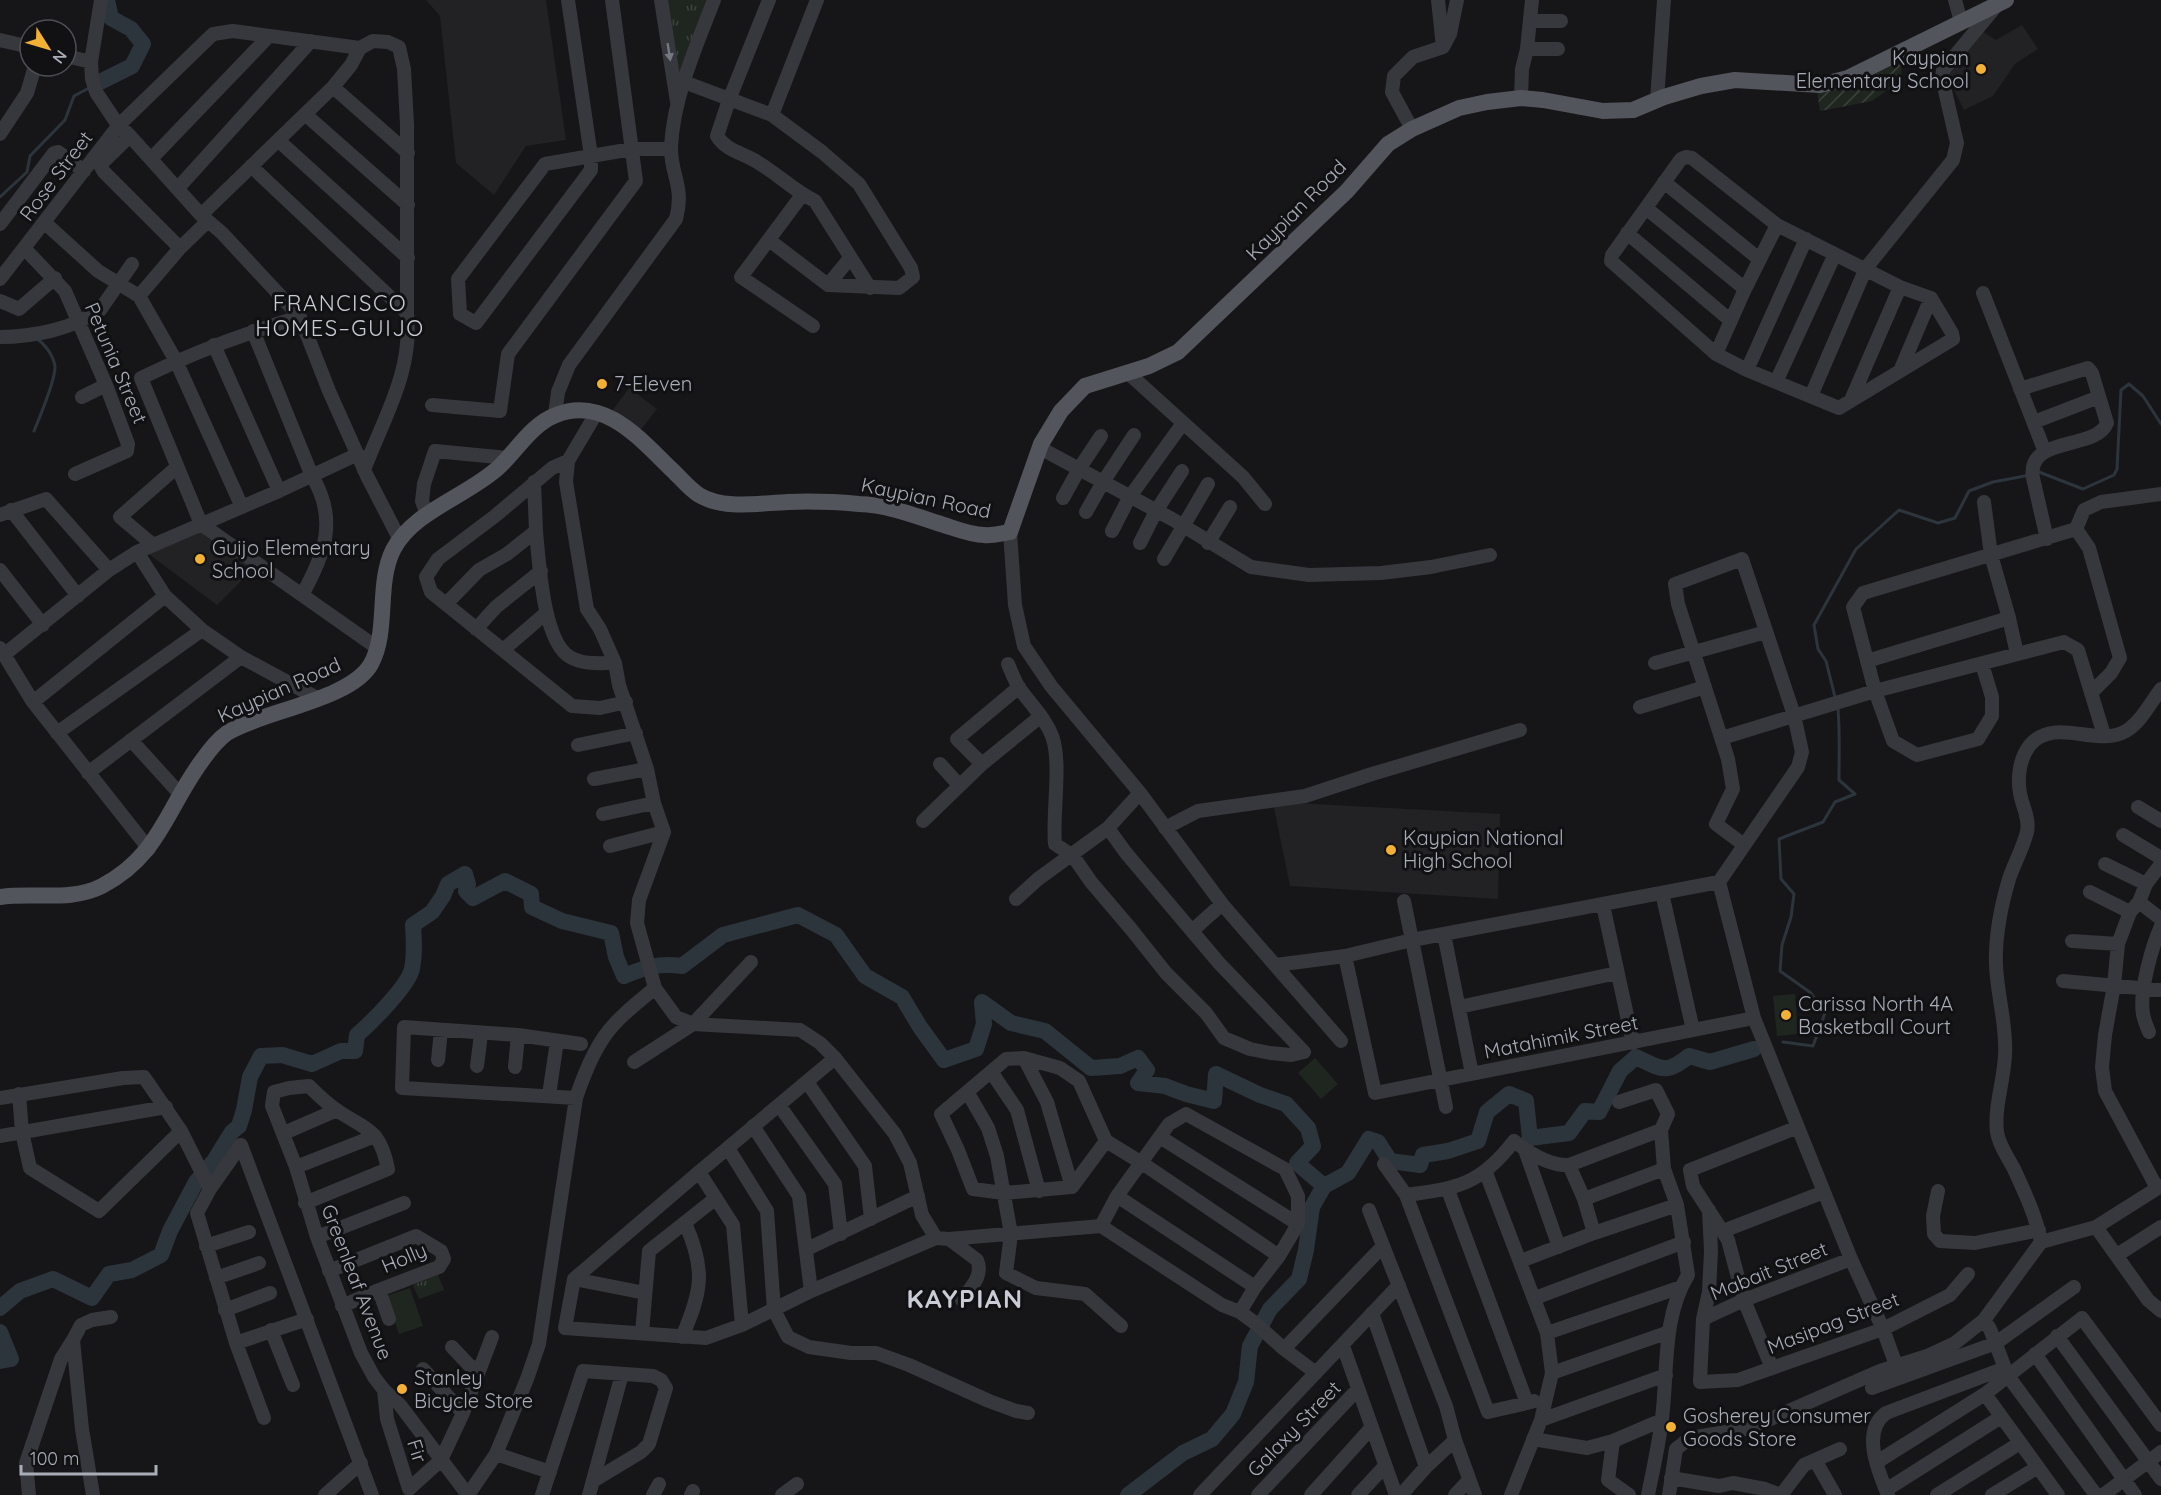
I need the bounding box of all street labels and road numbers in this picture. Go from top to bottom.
street label: Rose Street [14,126,98,226]
street label: Kaypian Road [1240,154,1351,265]
street label: Petunia Street [80,298,153,427]
street label: Kaypian Road [859,472,993,523]
street label: Kaypian Road [213,651,344,728]
street label: Matahimik Street [1482,1009,1640,1064]
street label: Greenleaf Avenue [316,1201,399,1363]
street label: Mabait Street [1707,1236,1831,1305]
street label: Holly [377,1237,430,1278]
street label: Masipag Street [1763,1286,1902,1359]
street label: Galaxy Street [1242,1375,1346,1482]
street label: Fir [402,1436,433,1466]

